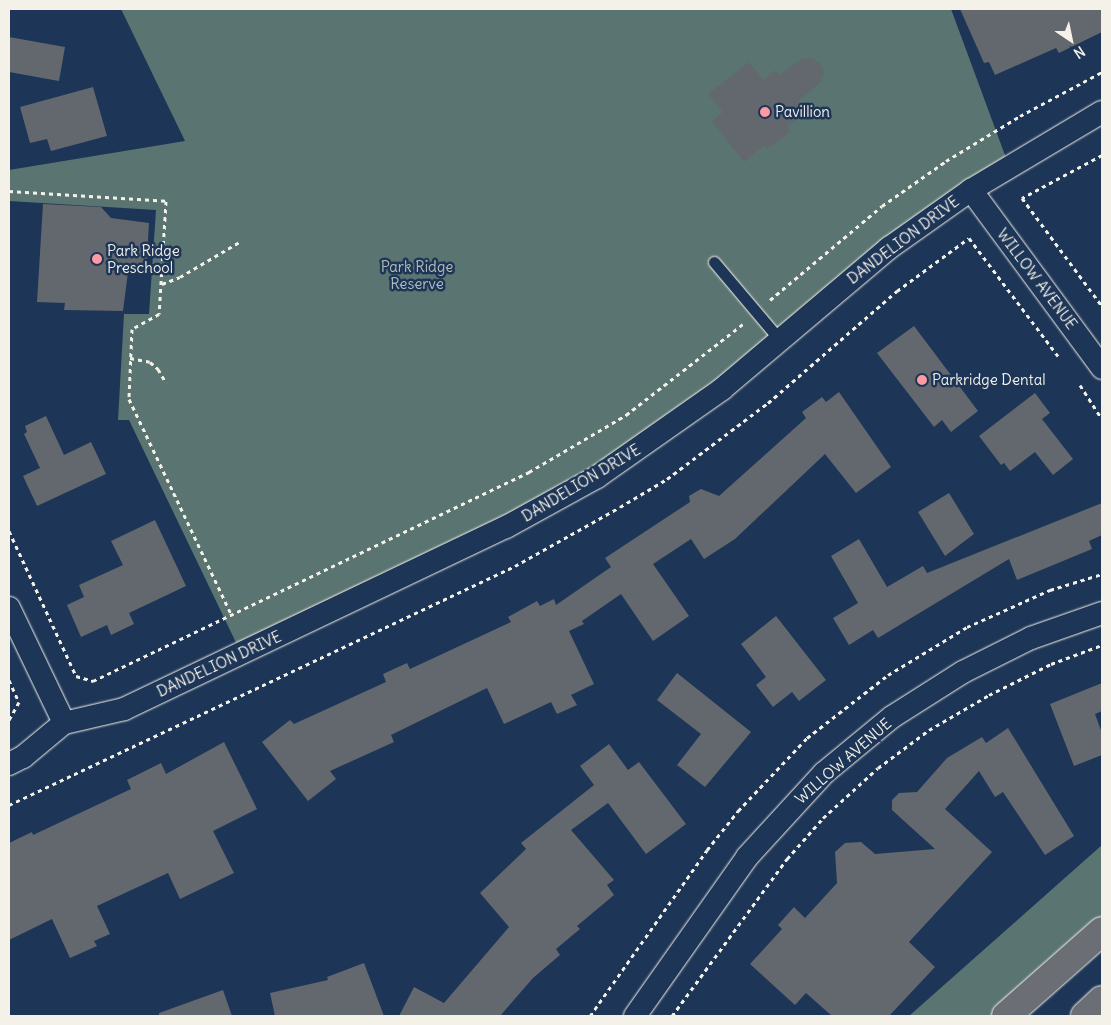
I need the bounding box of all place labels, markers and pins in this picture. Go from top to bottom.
place label: Pavillion [775,103,830,121]
marker: Pavillion [759,106,771,118]
place label: Park Ridge Preschool [107,241,180,276]
marker: Park Ridge Preschool [91,253,103,265]
place label: Parkridge Dental [932,371,1046,389]
marker: Parkridge Dental [916,374,928,386]

